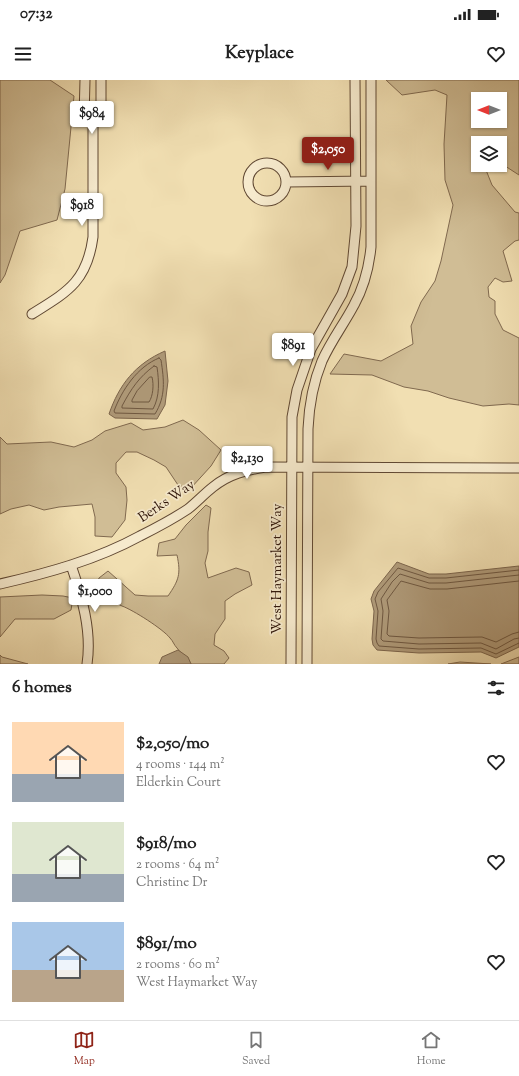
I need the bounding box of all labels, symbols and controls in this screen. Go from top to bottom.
text: 07:32 [20,4,52,25]
text: Keyplace [225,41,294,67]
icon: menu [12,43,34,65]
icon: heart [485,43,507,65]
north arrow [471,92,507,128]
map controls [471,92,507,172]
pin: $984 [68,101,116,135]
text: $984 [79,105,105,123]
button: layers [471,136,507,172]
pin: $2,050 [295,137,361,171]
text: $2,050 [311,141,345,159]
pin: $918 [58,193,106,227]
text: $918 [70,197,94,215]
pin: $891 [269,333,317,367]
text: $891 [281,337,305,355]
pin: $2,130 [214,446,280,480]
text: $2,130 [231,450,263,468]
street label: Berks Way [135,476,199,528]
street label: West Haymarket Way [268,504,288,634]
pin: $1,000 [62,579,128,613]
text: $1,000 [78,583,112,601]
text: 6 homes [12,676,72,700]
icon: filters [485,677,507,699]
text: $2,050/mo [136,732,209,756]
icon: home [44,738,92,786]
icon: heart [485,751,507,773]
text: 4 rooms · 144 m² [136,756,225,774]
text: Elderkin Court [136,774,221,792]
text: $918/mo [136,832,197,856]
icon: home [44,838,92,886]
icon: heart [485,851,507,873]
text: 2 rooms · 64 m² [136,856,219,874]
text: Christine Dr [136,874,207,892]
text: $891/mo [136,932,197,956]
icon: home [44,938,92,986]
icon: heart [485,951,507,973]
text: 2 rooms · 60 m² [136,956,220,974]
text: West Haymarket Way [136,974,258,992]
tab: Map [73,1029,95,1069]
tab: Saved [242,1029,270,1069]
tab: Home [417,1029,446,1069]

